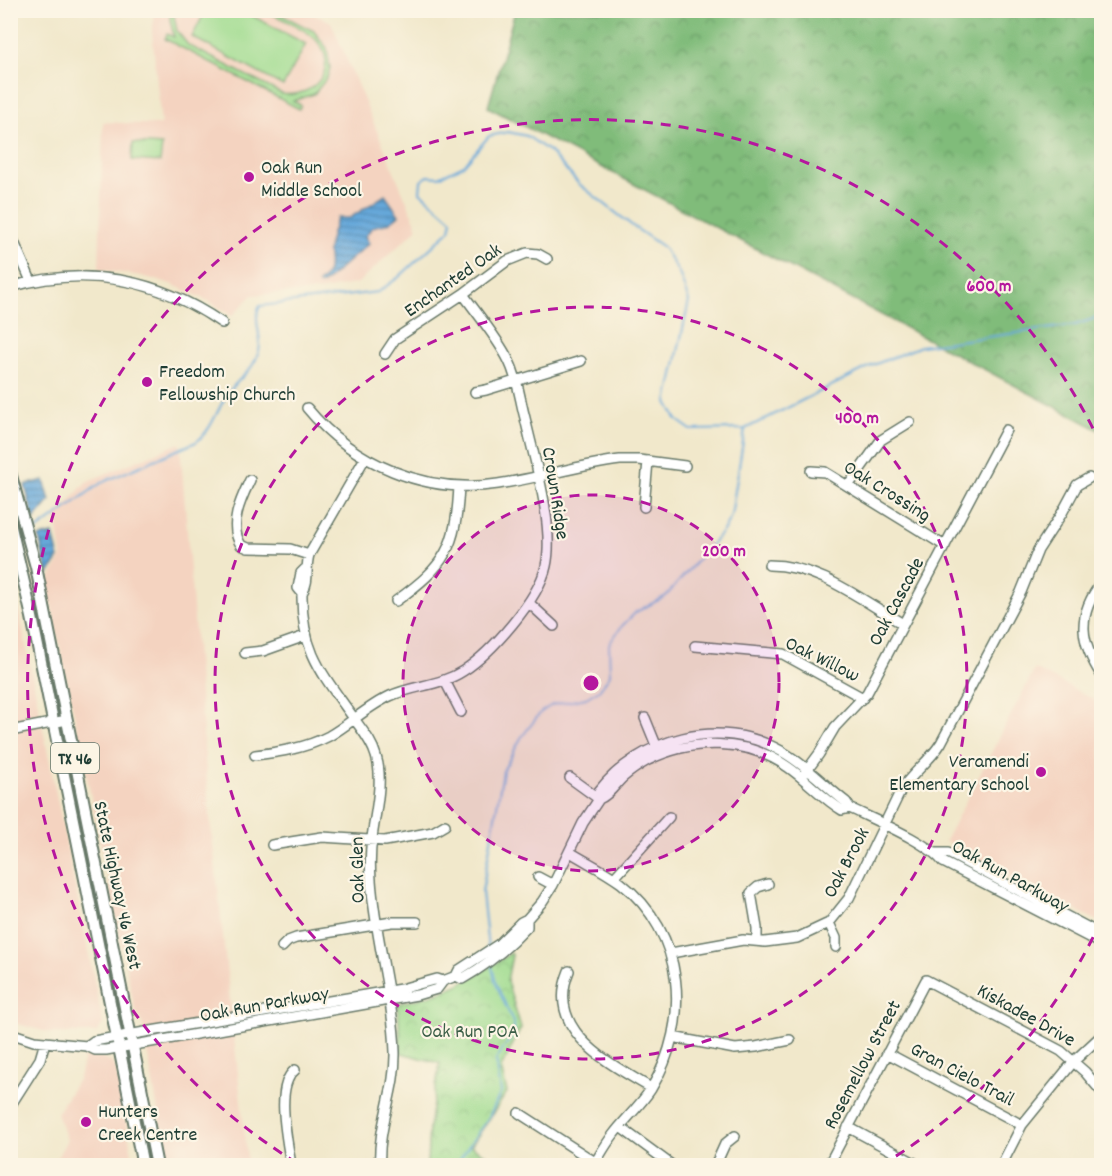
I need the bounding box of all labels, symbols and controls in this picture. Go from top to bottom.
place label: Oak Run Middle School [261,155,362,206]
marker: Oak Run Middle School [242,170,256,184]
street label: Enchanted Oak [399,237,508,325]
text: 600 m [967,275,1011,300]
place label: Freedom Fellowship Church [159,359,295,410]
marker: Freedom Fellowship Church [140,375,154,389]
text: 400 m [835,407,879,432]
street label: Crown Ridge [533,445,575,542]
street label: Oak Crossing [837,455,936,530]
text: 200 m [702,540,746,565]
street label: Oak Cascade [863,553,933,652]
street label: Oak Willow [780,631,864,691]
centre of rings [581,673,601,693]
road number: TX 46 [51,743,99,773]
place label: Veramendi Elementary School [889,749,1029,800]
marker: Veramendi Elementary School [1034,765,1048,779]
street label: State Highway 46 West [85,799,148,973]
street label: Oak Brook [817,823,878,904]
street label: Oak Run Parkway [946,834,1074,922]
street label: Oak Glen [344,836,374,903]
street label: Kiskadee Drive [971,978,1080,1055]
street label: Oak Run Parkway [198,981,332,1031]
street label: Rosemellow Street [818,996,910,1135]
park label: Oak Run POA [421,1019,519,1047]
street label: Gran Cielo Trail [904,1036,1019,1115]
place label: Hunters Creek Centre [98,1099,197,1150]
marker: Hunters Creek Centre [79,1115,93,1129]

